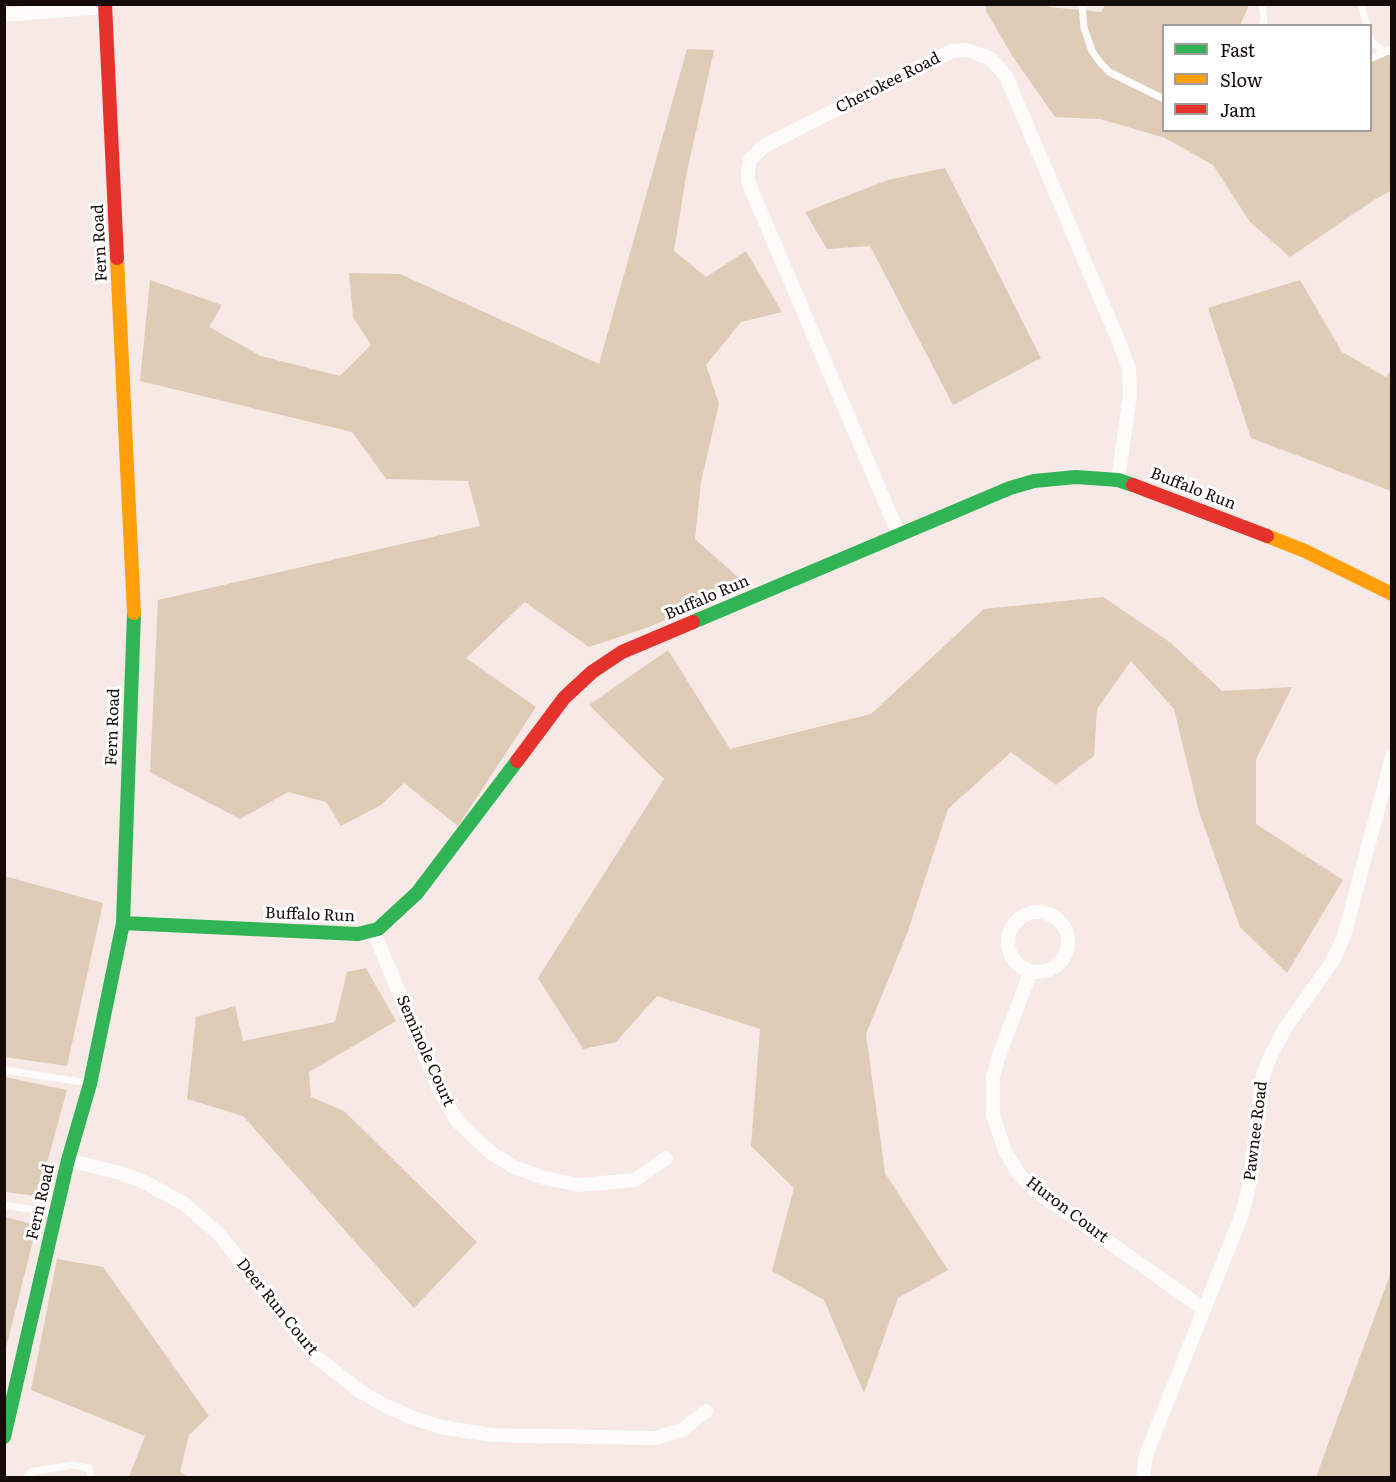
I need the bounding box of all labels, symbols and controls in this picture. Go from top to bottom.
legend [1162,24,1372,132]
text: Fast [1220,36,1255,63]
street label: Cherokee Road [833,48,943,118]
text: Slow [1220,66,1262,93]
text: Jam [1220,96,1256,123]
street label: Fern Road [88,204,112,282]
street label: Buffalo Run [1148,464,1238,514]
street label: Buffalo Run [662,572,752,624]
street label: Fern Road [102,688,124,766]
street label: Buffalo Run [265,904,355,926]
street label: Seminole Court [392,992,458,1110]
street label: Pawnee Road [1240,1080,1272,1182]
street label: Fern Road [23,1162,59,1242]
street label: Huron Court [1022,1173,1112,1247]
street label: Deer Run Court [232,1255,322,1359]

